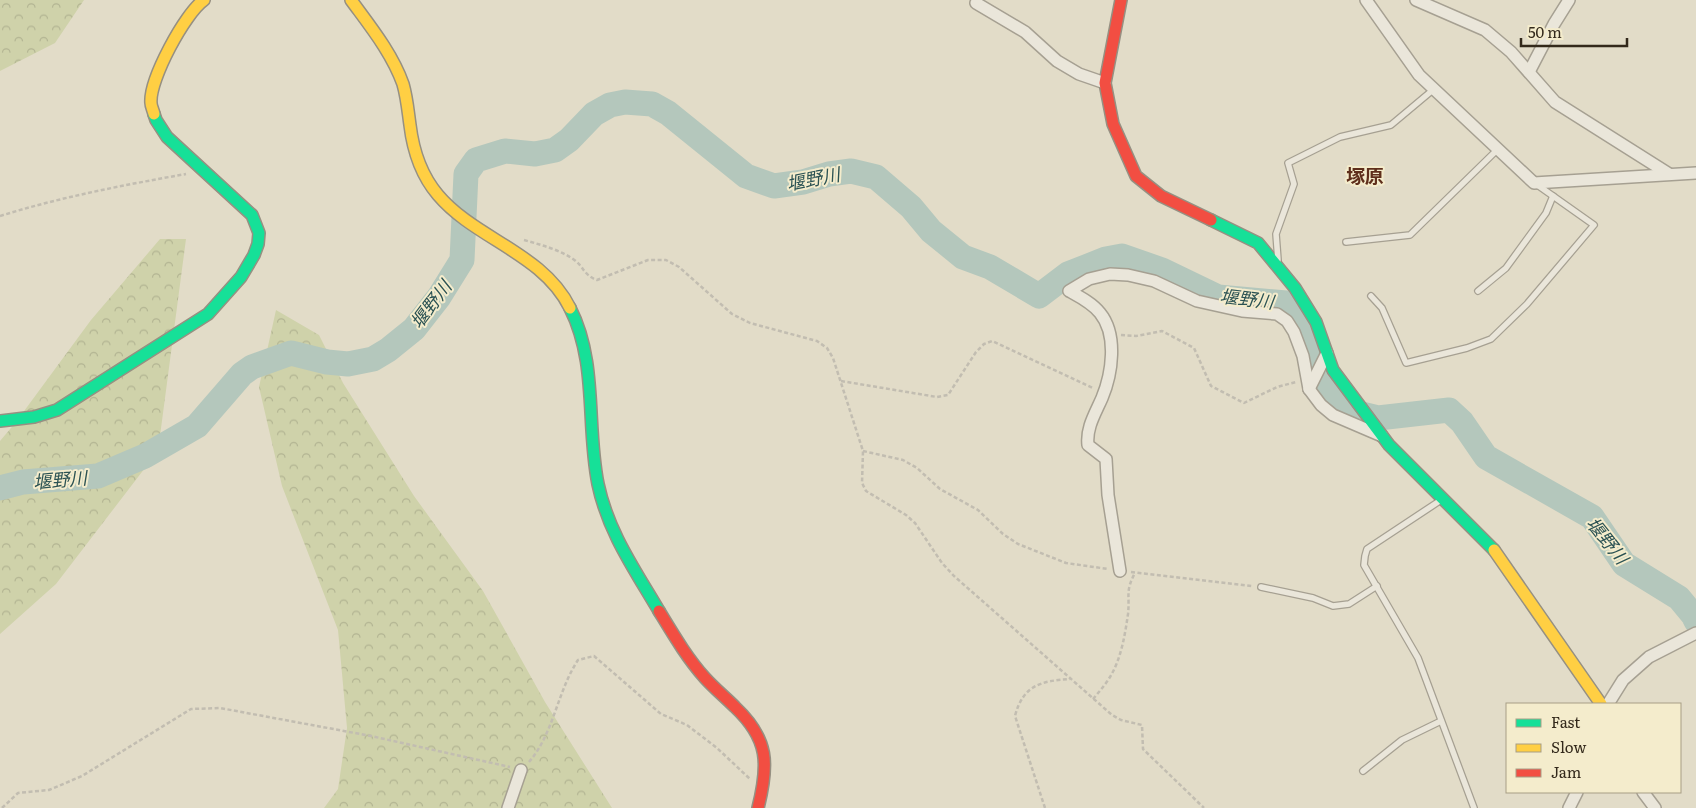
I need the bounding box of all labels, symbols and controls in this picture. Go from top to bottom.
scale bar [1521,15,1627,47]
text: 50 m [1528,20,1562,43]
water label: 堰野川 [784,159,844,196]
district label: 塚原 [1346,161,1384,189]
water label: 堰野川 [403,273,458,334]
water label: 堰野川 [1219,281,1277,315]
water label: 堰野川 [32,463,90,495]
water label: 堰野川 [1581,511,1637,571]
legend [1506,703,1681,793]
text: Fast [1551,710,1580,733]
text: Slow [1551,735,1586,758]
text: Jam [1551,760,1582,783]

